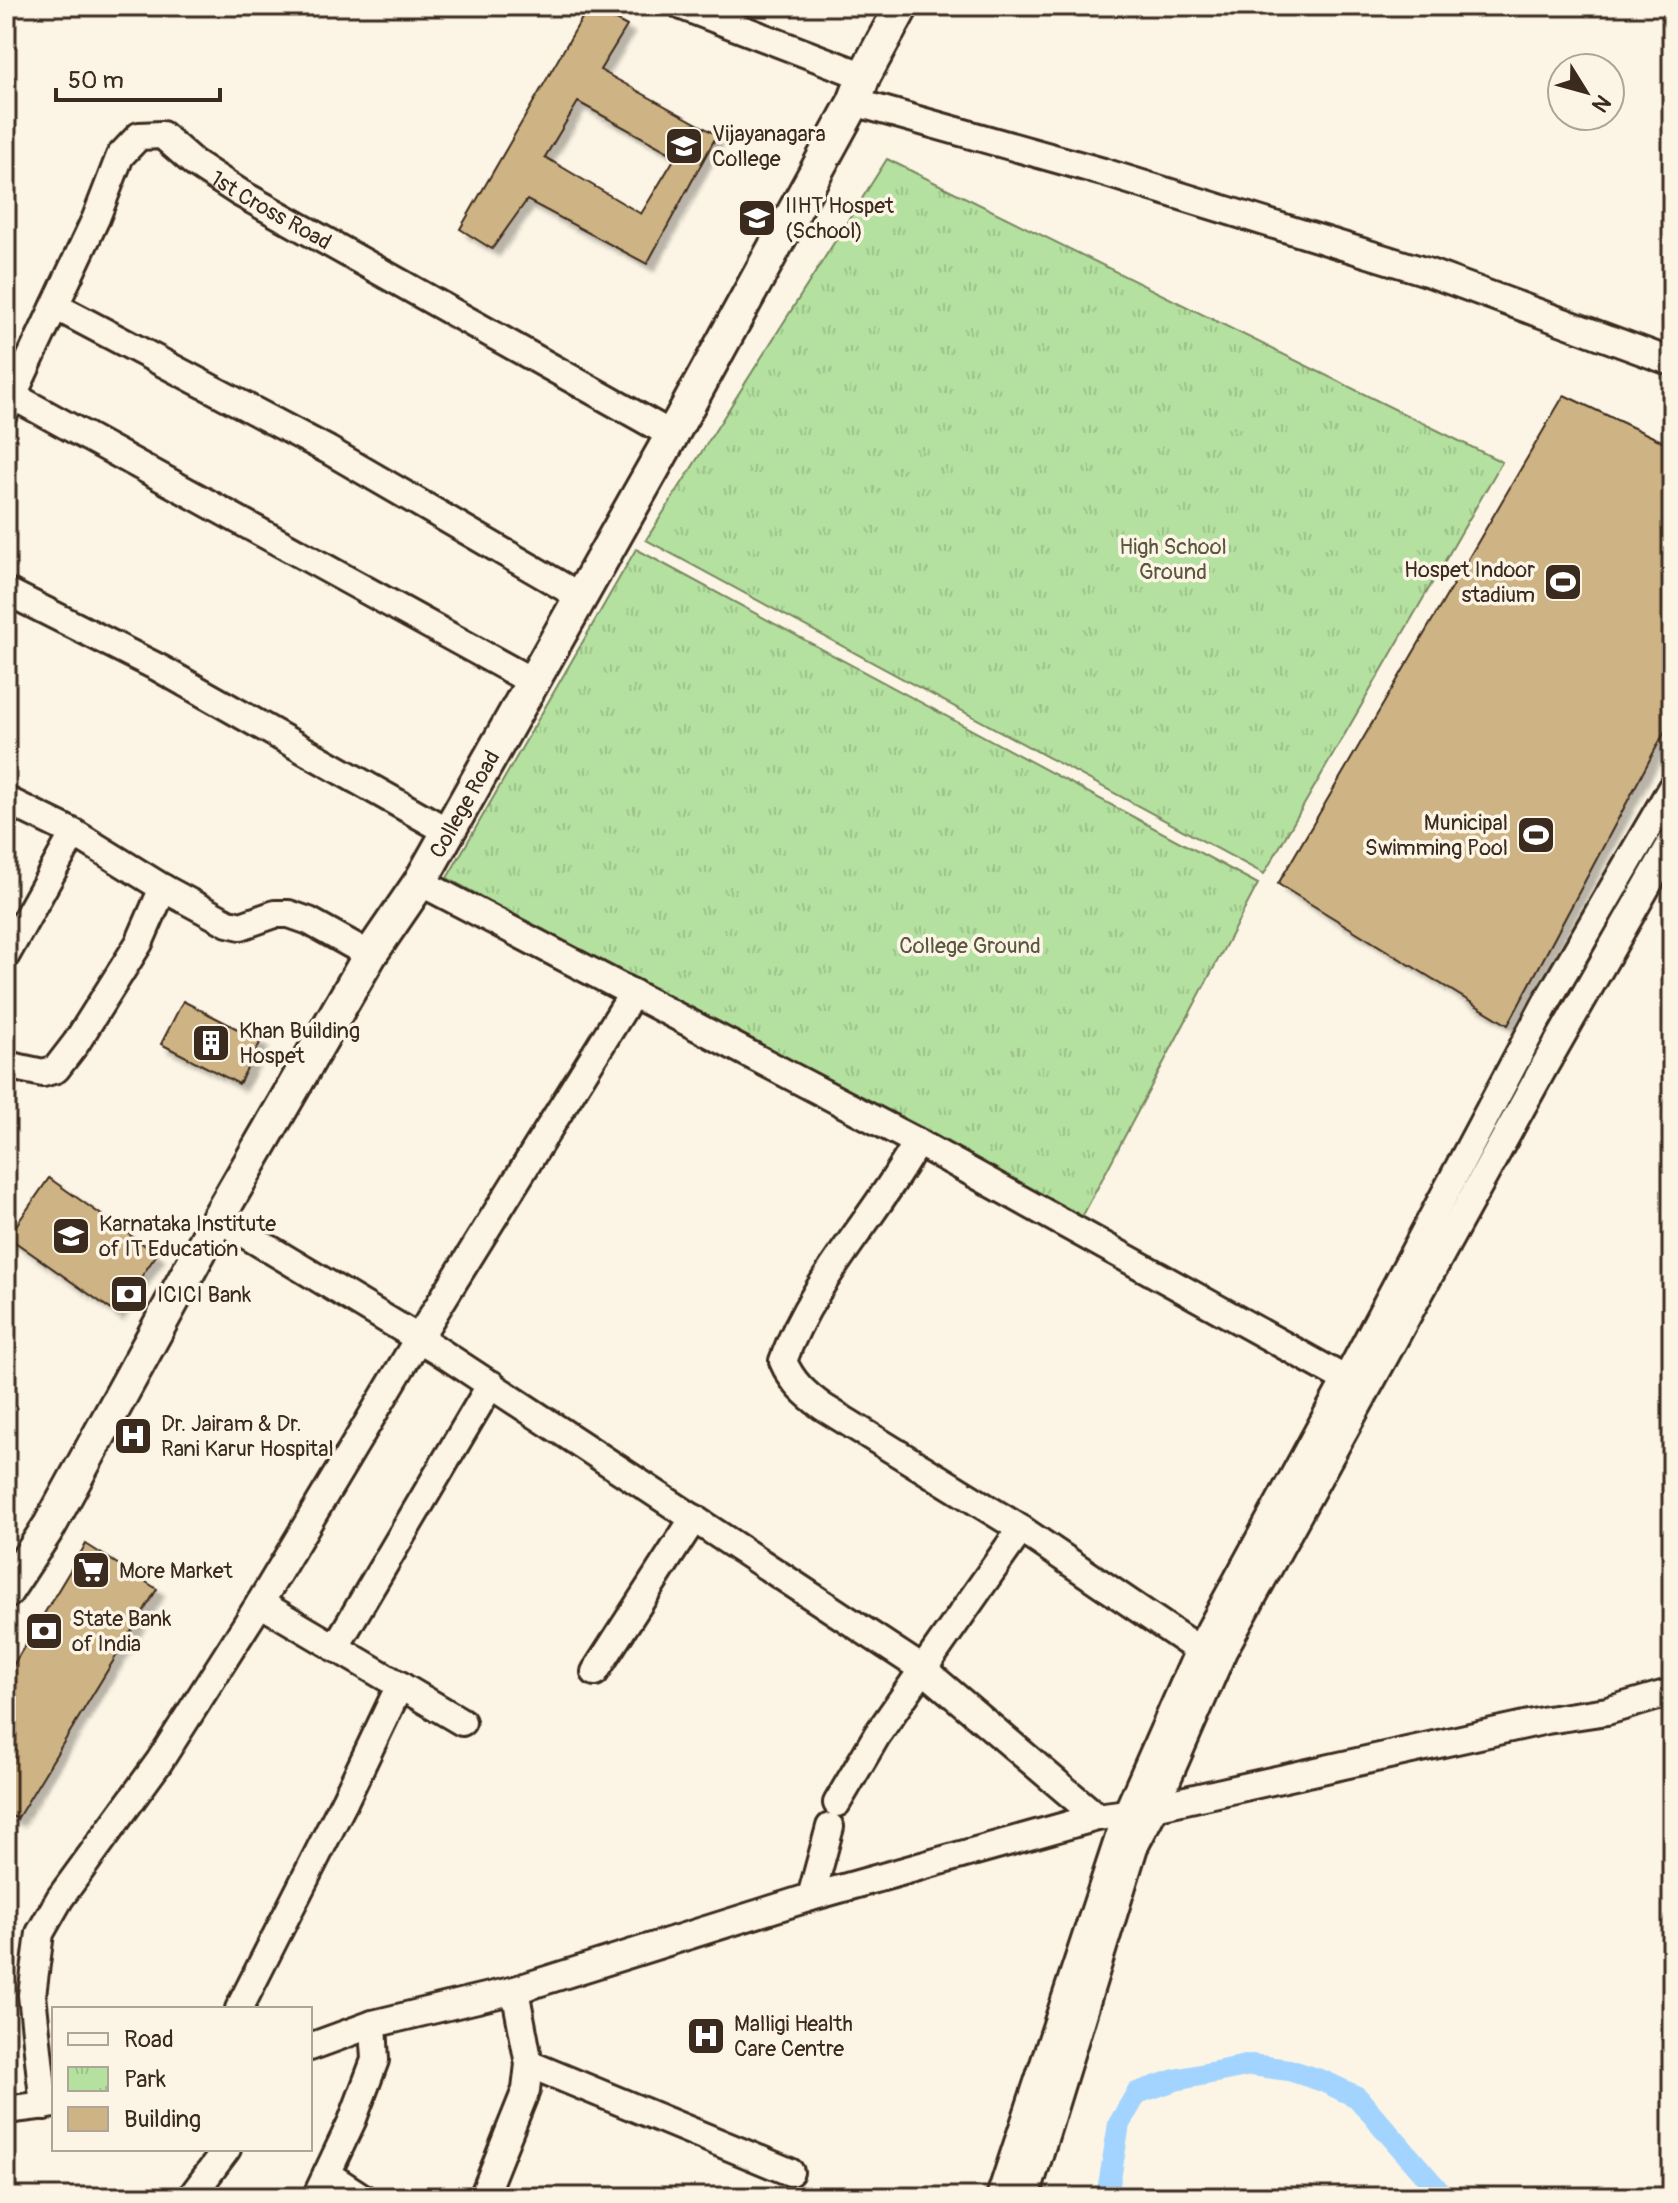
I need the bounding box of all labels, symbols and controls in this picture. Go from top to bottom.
scale bar [56,52,220,102]
north arrow [1546,52,1626,132]
text: 50 m [68,66,124,95]
text: N [1585,89,1617,118]
place label: Vijayanagara College [712,120,826,173]
school or university icon: Vijayanagara College [663,125,705,167]
street label: 1st Cross Road [205,165,336,256]
place label: IIHT Hospet (School) [785,192,894,245]
school or university icon: IIHT Hospet (School) [736,197,778,239]
park label: High School Ground [1119,533,1227,586]
place label: Hospet Indoor stadium [1404,556,1535,609]
sports icon: Hospet Indoor stadium [1542,561,1584,603]
street label: College Road [423,746,506,863]
place label: Municipal Swimming Pool [1365,809,1508,862]
sports icon: Municipal Swimming Pool [1515,814,1557,856]
park label: College Ground [899,932,1041,960]
place label: Khan Building Hospet [239,1017,360,1070]
building icon: Khan Building Hospet [190,1022,232,1064]
place label: Karnataka Institute of IT Education [99,1210,276,1263]
school or university icon: Karnataka Institute of IT Education [50,1215,92,1257]
bank icon: ICICI Bank [108,1273,150,1315]
place label: ICICI Bank [157,1281,251,1309]
place label: Dr. Jairam & Dr. Rani Karur Hospital [161,1410,334,1463]
hospital icon: Dr. Jairam & Dr. Rani Karur Hospital [112,1415,154,1457]
supermarket icon: More Market [70,1549,112,1591]
place label: More Market [119,1557,233,1585]
place label: State Bank of India [72,1605,171,1658]
bank icon: State Bank of India [23,1610,65,1652]
legend [52,2007,312,2151]
place label: Malligi Health Care Centre [734,2010,853,2063]
hospital icon: Malligi Health Care Centre [685,2015,727,2057]
text: Road [124,2025,174,2054]
text: Park [124,2065,166,2094]
text: Building [124,2105,201,2134]

